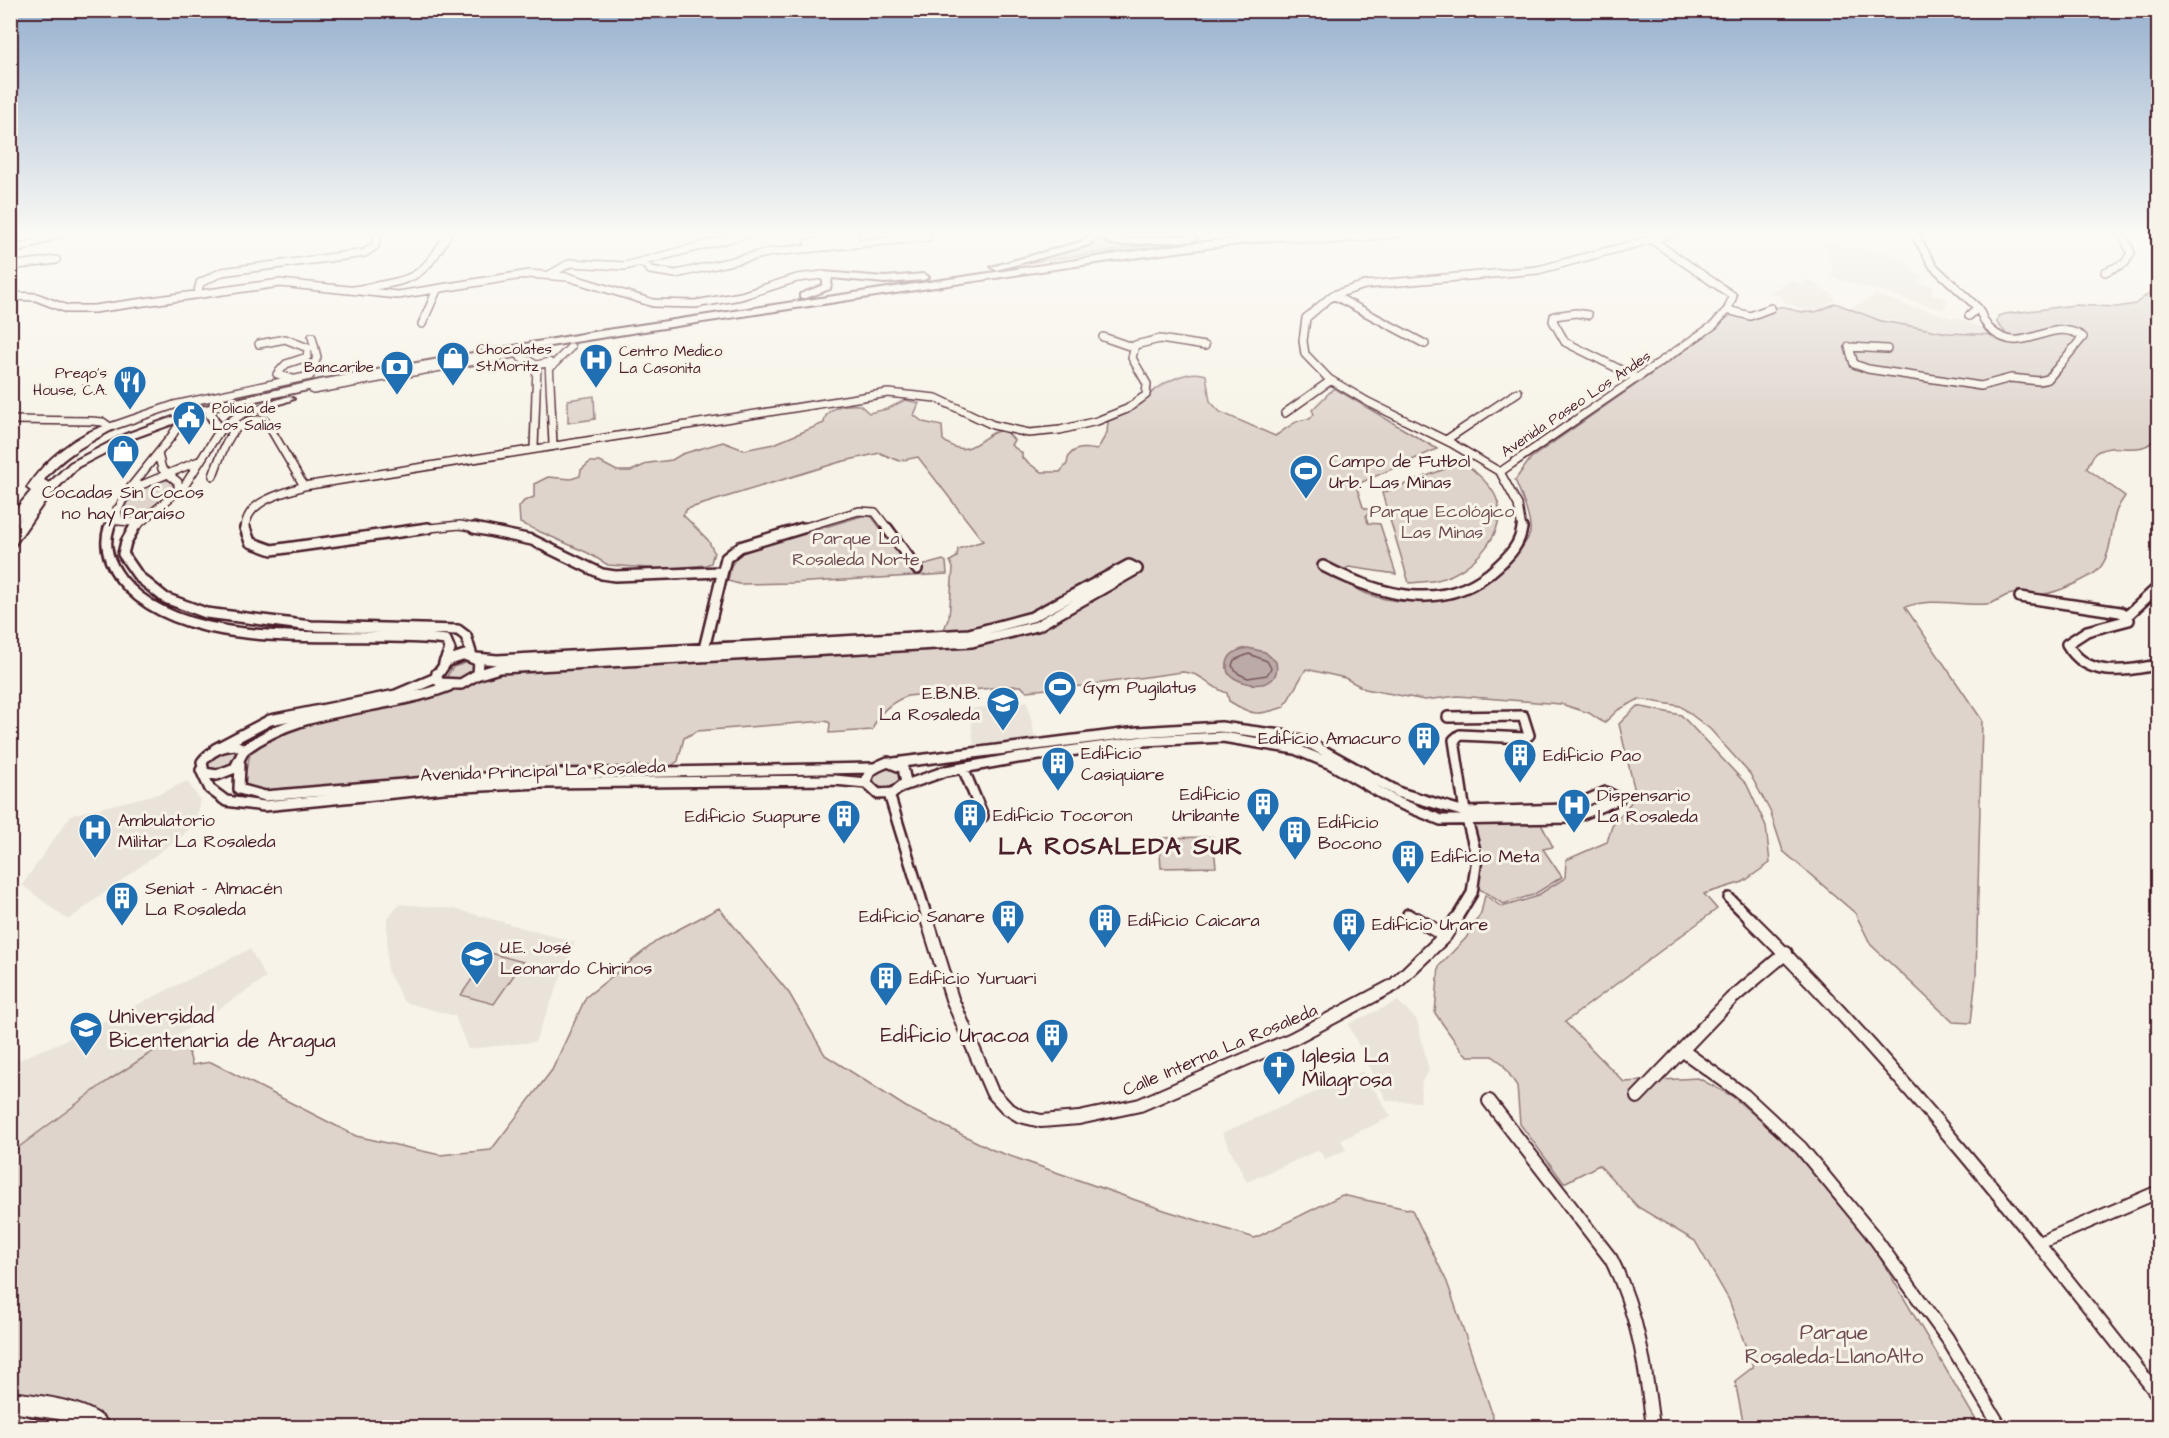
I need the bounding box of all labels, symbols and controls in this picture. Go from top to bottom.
place label: Chocolates St.Moritz [476,339,553,377]
shop icon: Chocolates St.Moritz [435,340,471,387]
place label: Centro Medico La Casonita [619,341,723,379]
hospital icon: Centro Medico La Casonita [578,342,614,389]
street label: Avenida Paseo Los Andes [1497,346,1655,462]
bank icon: Bancaribe [379,349,415,396]
place label: Bancaribe [304,357,374,378]
place label: Prego's House, C.A. [33,363,107,401]
restaurant icon: Prego's House, C.A. [112,364,148,411]
place label: Policia de Los Salias [212,398,282,436]
public building icon: Policia de Los Salias [171,399,207,446]
shop icon: Cocadas Sin Cocos no hay Paraíso [105,433,141,480]
place label: Campo de Futbol Urb. Las Minas [1329,449,1471,495]
sports icon: Campo de Futbol Urb. Las Minas [1288,453,1324,500]
place label: Cocadas Sin Cocos no hay Paraíso [42,480,204,527]
park label: Parque Ecológico Las Minas [1370,499,1514,545]
park label: Parque La Rosaleda Norte [792,526,920,572]
sports icon: Gym Pugilatus [1042,669,1078,716]
place label: Gym Pugilatus [1083,675,1197,701]
place label: E.B.N.B. La Rosaleda [879,681,980,727]
school or university icon: E.B.N.B. La Rosaleda [985,685,1021,732]
building icon: Edificio Amacuro [1406,720,1442,767]
place label: Edificio Amacuro [1258,726,1401,751]
building icon: Edificio Pao [1502,737,1538,784]
place label: Edificio Casiquiare [1081,741,1165,787]
place label: Edificio Pao [1543,743,1641,768]
building icon: Edificio Casiquiare [1040,745,1076,792]
street label: Avenida Principal La Rosaleda [420,754,666,788]
place label: Edificio Uribante [1172,782,1240,828]
place label: Dispensario La Rosaleda [1597,783,1698,829]
building icon: Edificio Uribante [1245,786,1281,833]
hospital icon: Dispensario La Rosaleda [1556,787,1592,834]
building icon: Edificio Tocoron [952,797,988,844]
building icon: Edificio Suapure [826,798,862,845]
place label: Edificio Tocoron [993,803,1132,828]
place label: Edificio Suapure [685,804,821,829]
place label: Ambulatorio Militar La Rosaleda [118,808,276,854]
place label: Edificio Bocono [1318,810,1382,856]
hospital icon: Ambulatorio Militar La Rosaleda [77,812,113,859]
building icon: Edificio Bocono [1277,814,1313,861]
district label: LA ROSALEDA SUR [998,830,1244,864]
building icon: Edificio Meta [1390,838,1426,885]
place label: Edificio Meta [1431,844,1540,869]
place label: Seniat - Almacén La Rosaleda [145,876,282,922]
building icon: Seniat - Almacén La Rosaleda [104,880,140,927]
building icon: Edificio Sanare [990,898,1026,945]
building icon: Edificio Caicara [1087,902,1123,949]
place label: Edificio Sanare [859,904,985,929]
building icon: Edificio Urare [1331,906,1367,953]
place label: Edificio Caicara [1128,908,1260,933]
place label: Edificio Urare [1372,912,1489,937]
place label: U.E. José Leonardo Chirinos [500,935,652,981]
school or university icon: U.E. José Leonardo Chirinos [459,939,495,986]
building icon: Edificio Yuruari [868,960,904,1007]
place label: Edificio Yuruari [909,966,1036,991]
street label: Calle Interna La Rosaleda [1119,998,1321,1102]
place label: Universidad Bicentenaria de Aragua [109,1002,336,1057]
school or university icon: Universidad Bicentenaria de Aragua [68,1010,104,1057]
building icon: Edificio Uracoa [1034,1017,1070,1064]
place label: Edificio Uracoa [880,1021,1029,1050]
place label: Iglesia La Milagrosa [1302,1041,1392,1096]
church icon: Iglesia La Milagrosa [1261,1049,1297,1096]
park label: Parque Rosaleda-LlanoAlto [1745,1318,1923,1371]

